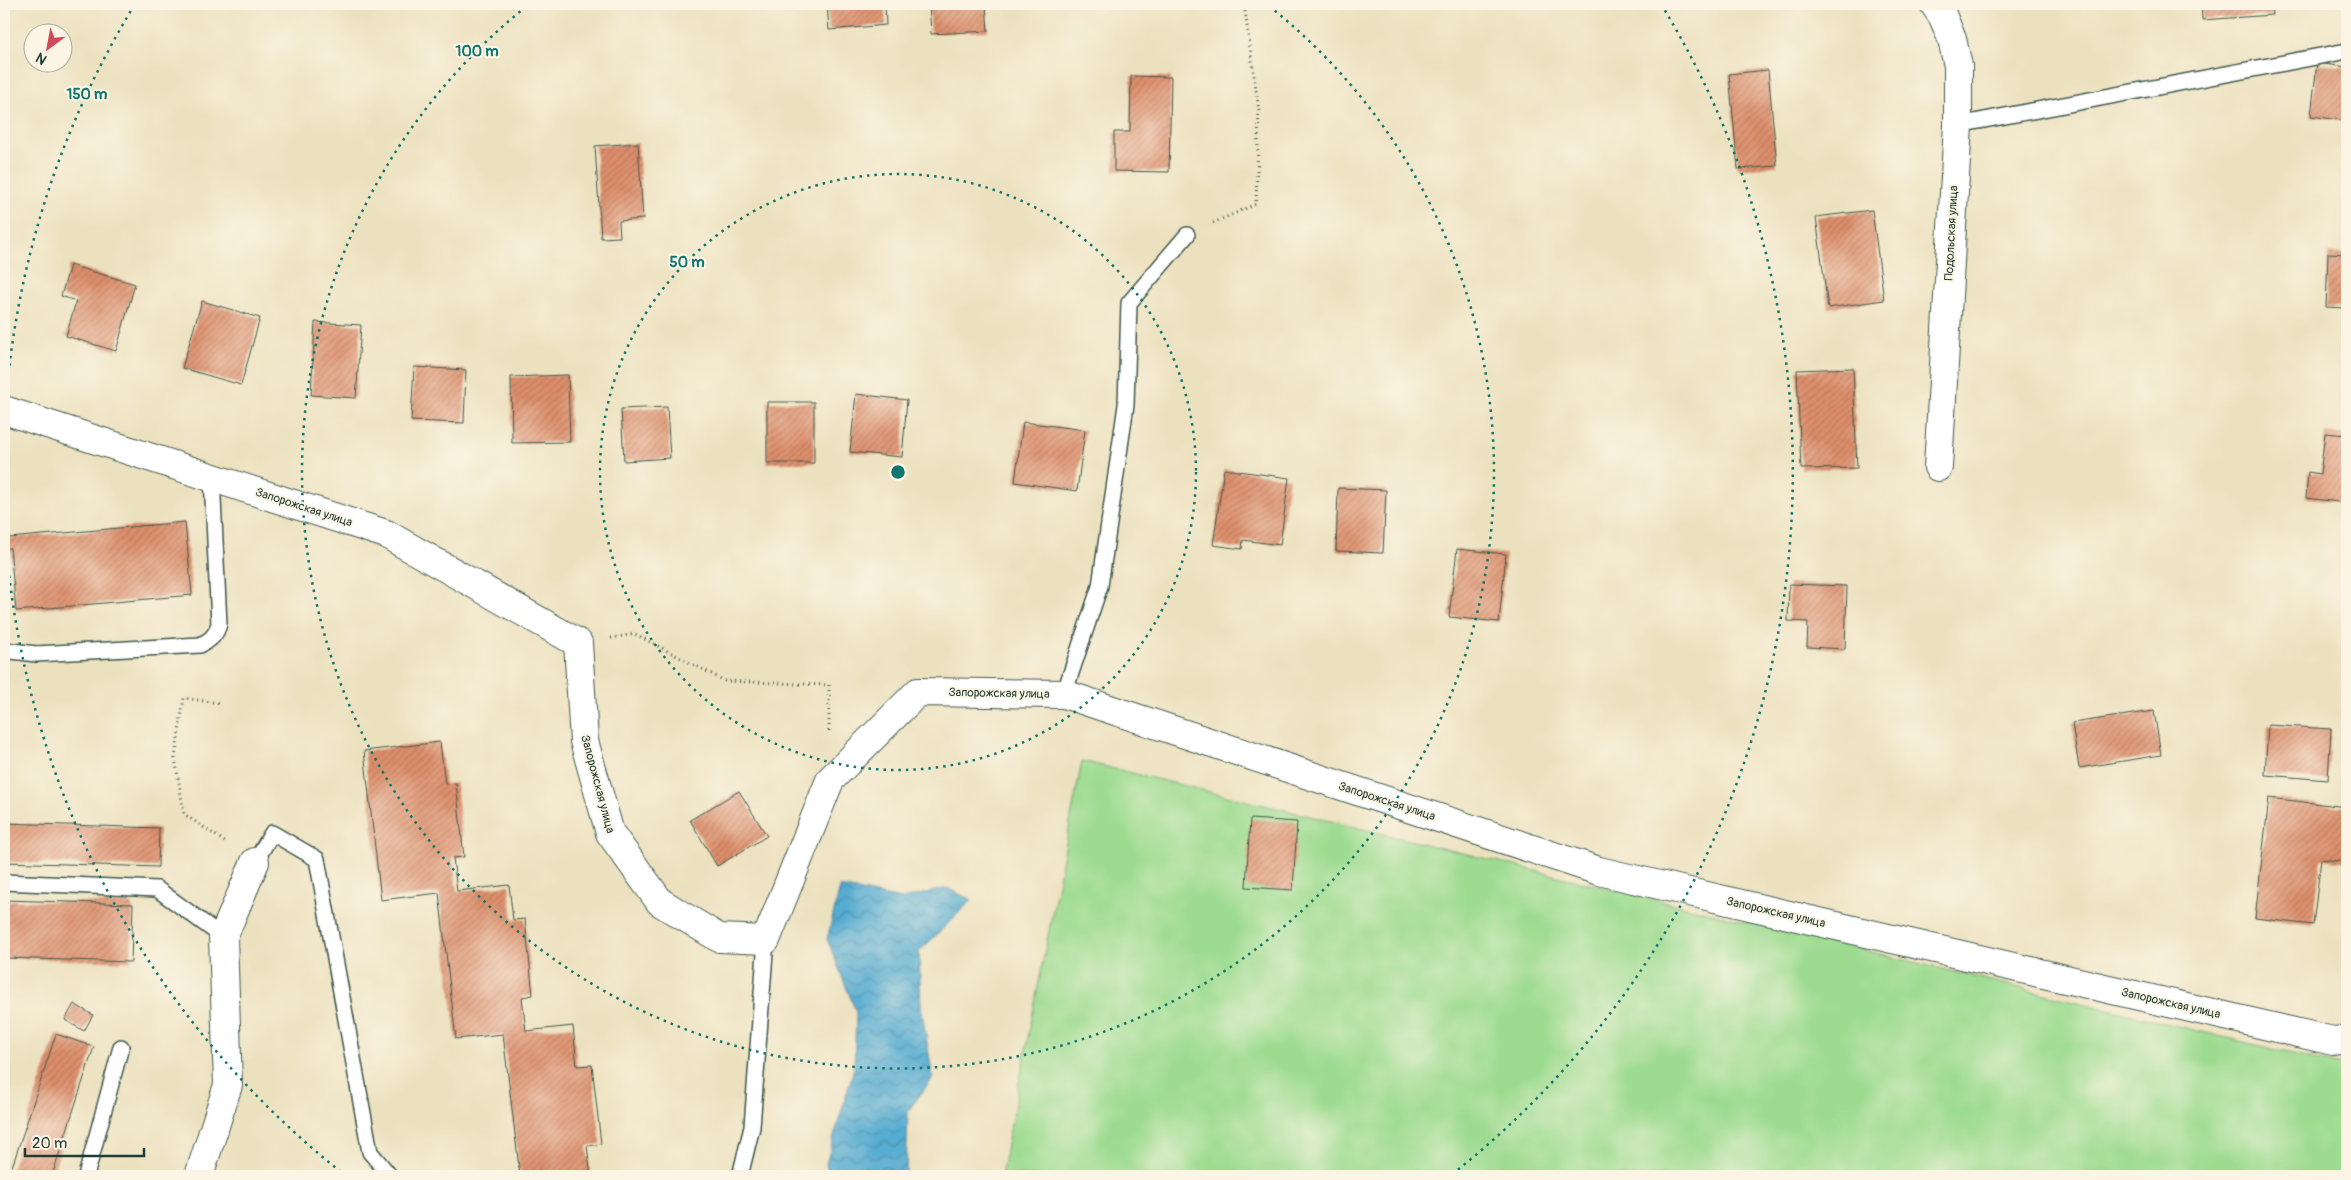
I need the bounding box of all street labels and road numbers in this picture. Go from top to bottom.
street label: Подольская улица [1942,185,1961,281]
street label: Запорожская улица [253,485,355,530]
street label: Запорожская улица [948,685,1050,702]
street label: Запорожская улица [577,733,618,835]
street label: Запорожская улица [1336,779,1438,824]
street label: Запорожская улица [1725,894,1827,931]
street label: Запорожская улица [2120,985,2222,1022]

